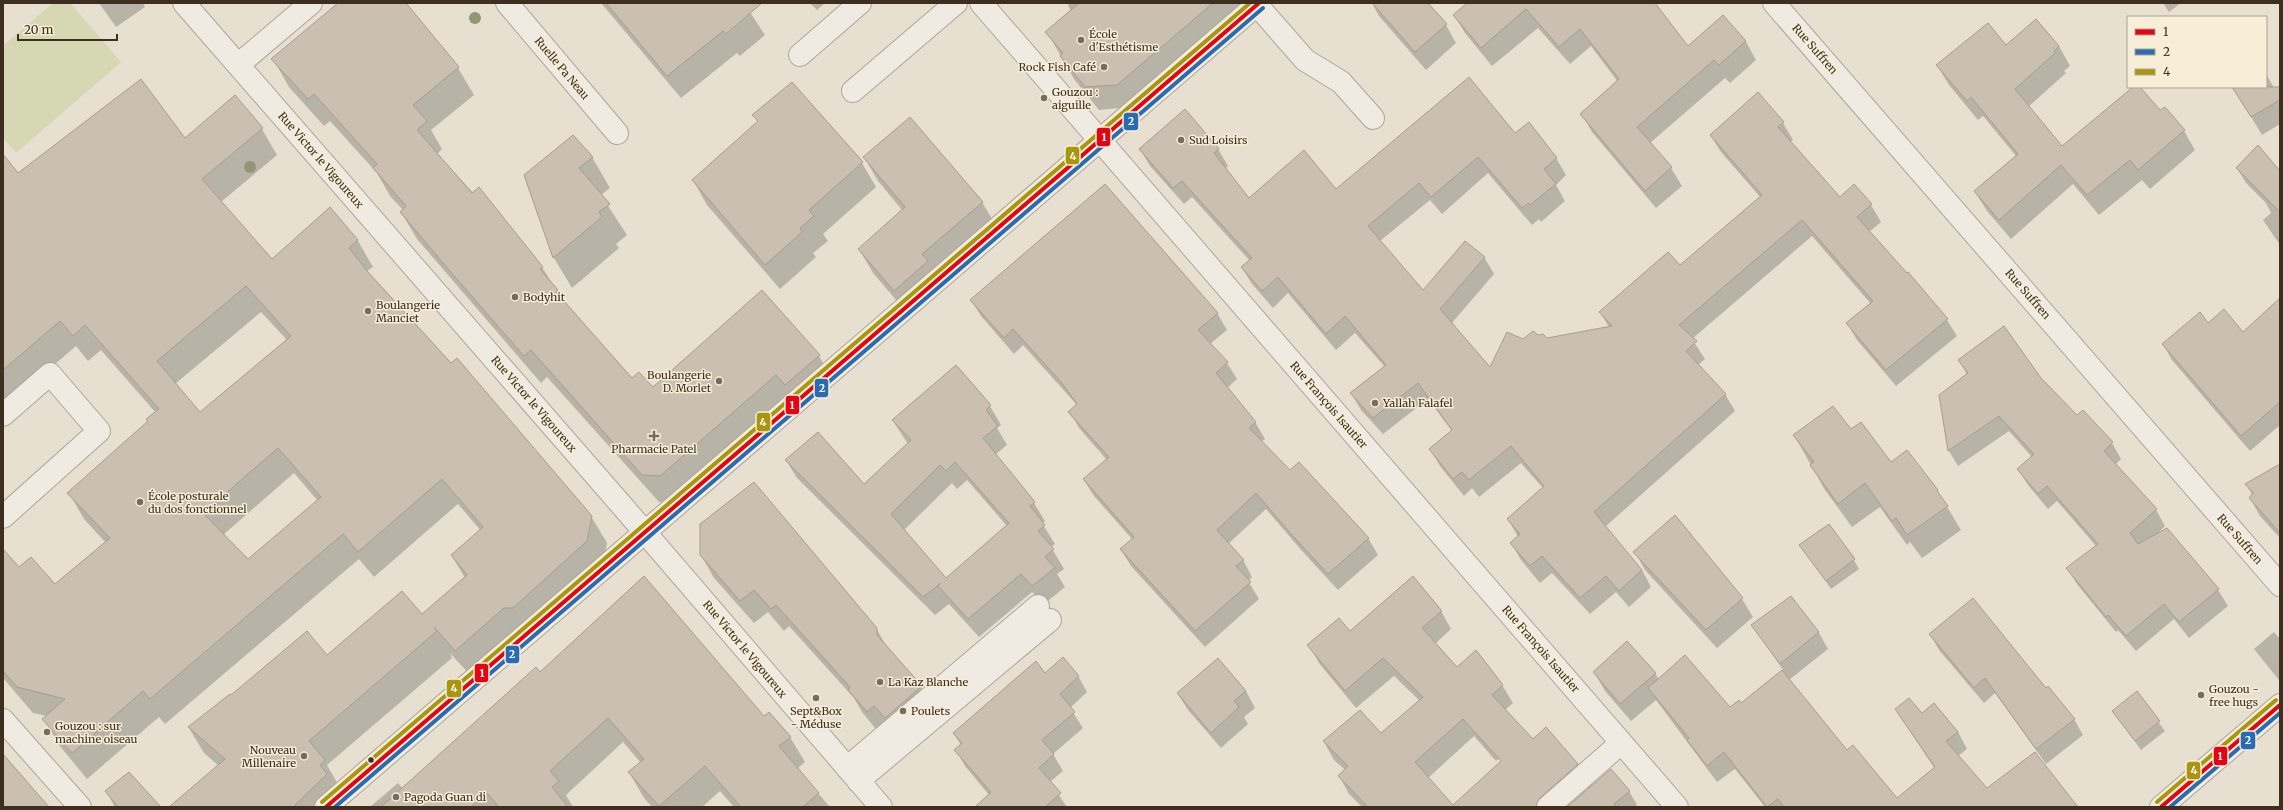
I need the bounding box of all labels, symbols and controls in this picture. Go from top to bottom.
scale bar [18,16,117,42]
legend [2127,16,2267,88]
street label: Rue Suffren [1789,21,1841,78]
text: 20 m [24,22,53,37]
text: 1 [2163,24,2169,39]
place label: École d'Esthétisme [1089,27,1159,54]
street label: Ruelle Pa Neau [532,34,592,102]
marker: École d'Esthétisme [1076,35,1086,45]
text: 2 [2163,44,2170,59]
place label: Rock Fish Café [1019,60,1096,74]
marker: Rock Fish Café [1099,62,1109,72]
text: 4 [2163,64,2171,79]
place label: Gouzou : aiguille [1052,85,1098,112]
marker: Gouzou : aiguille [1039,93,1049,103]
street label: Rue Victor le Vigoureux [275,109,367,211]
line badge: 2 [1123,112,1139,131]
text: 2 [1128,114,1135,128]
line badge: 1 [1096,127,1111,147]
text: 1 [1101,130,1107,144]
place label: Sud Loisirs [1189,133,1247,147]
marker: Sud Loisirs [1176,135,1186,145]
line badge: 4 [1065,146,1080,165]
text: 4 [1070,149,1077,163]
street label: Rue Suffren [2002,266,2054,323]
place label: Bodyhit [523,290,566,304]
marker: Bodyhit [510,292,520,302]
place label: Boulangerie Manciet [376,298,440,325]
marker: Boulangerie Manciet [363,306,373,316]
street label: Rue Victor le Vigoureux [488,353,580,455]
street label: Rue François Isautier [1287,358,1371,452]
place label: Boulangerie D. Morlet [647,368,712,395]
marker: Boulangerie D. Morlet [714,376,724,386]
line badge: 2 [814,378,829,398]
text: 2 [819,381,826,395]
line badge: 1 [785,395,800,415]
place label: Yallah Falafel [1382,396,1453,410]
text: 1 [789,398,795,412]
marker: Yallah Falafel [1370,398,1380,408]
line badge: 4 [756,412,771,432]
text: 4 [760,415,767,429]
marker: Pharmacie Patel [649,431,659,441]
place label: Pharmacie Patel [611,442,697,456]
place label: École posturale du dos fonctionnel [148,489,247,516]
marker: École posturale du dos fonctionnel [135,497,145,507]
street label: Rue Suffren [2214,511,2266,568]
street label: Rue Victor le Vigoureux [700,597,790,701]
street label: Rue François Isautier [1499,602,1583,696]
line badge: 2 [505,645,520,664]
text: 2 [509,647,516,661]
line badge: 1 [474,663,489,683]
text: 1 [479,666,485,680]
place label: La Kaz Blanche [888,675,969,689]
marker: La Kaz Blanche [875,677,885,687]
line badge: 4 [446,679,462,698]
text: 4 [451,681,458,695]
place label: Gouzou - free hugs [2209,682,2259,709]
marker: Gouzou - free hugs [2196,690,2206,700]
marker: Sept&Box - Méduse [811,693,821,703]
place label: Sept&Box - Méduse [790,704,842,731]
place label: Poulets [911,704,950,718]
marker: Poulets [898,706,908,716]
place label: Gouzou : sur machine oiseau [55,719,138,746]
marker: Gouzou : sur machine oiseau [42,727,52,737]
line badge: 2 [2240,731,2256,750]
text: 2 [2245,733,2252,747]
place label: Nouveau Millenaire [242,743,296,770]
line badge: 1 [2213,746,2228,766]
text: 1 [2217,749,2223,763]
marker: Nouveau Millenaire [299,751,309,761]
unlabelled marker [366,755,376,765]
line badge: 4 [2186,761,2201,780]
text: 4 [2191,763,2198,777]
place label: Pagoda Guan di [404,790,487,804]
marker: Pagoda Guan di [391,792,401,802]

